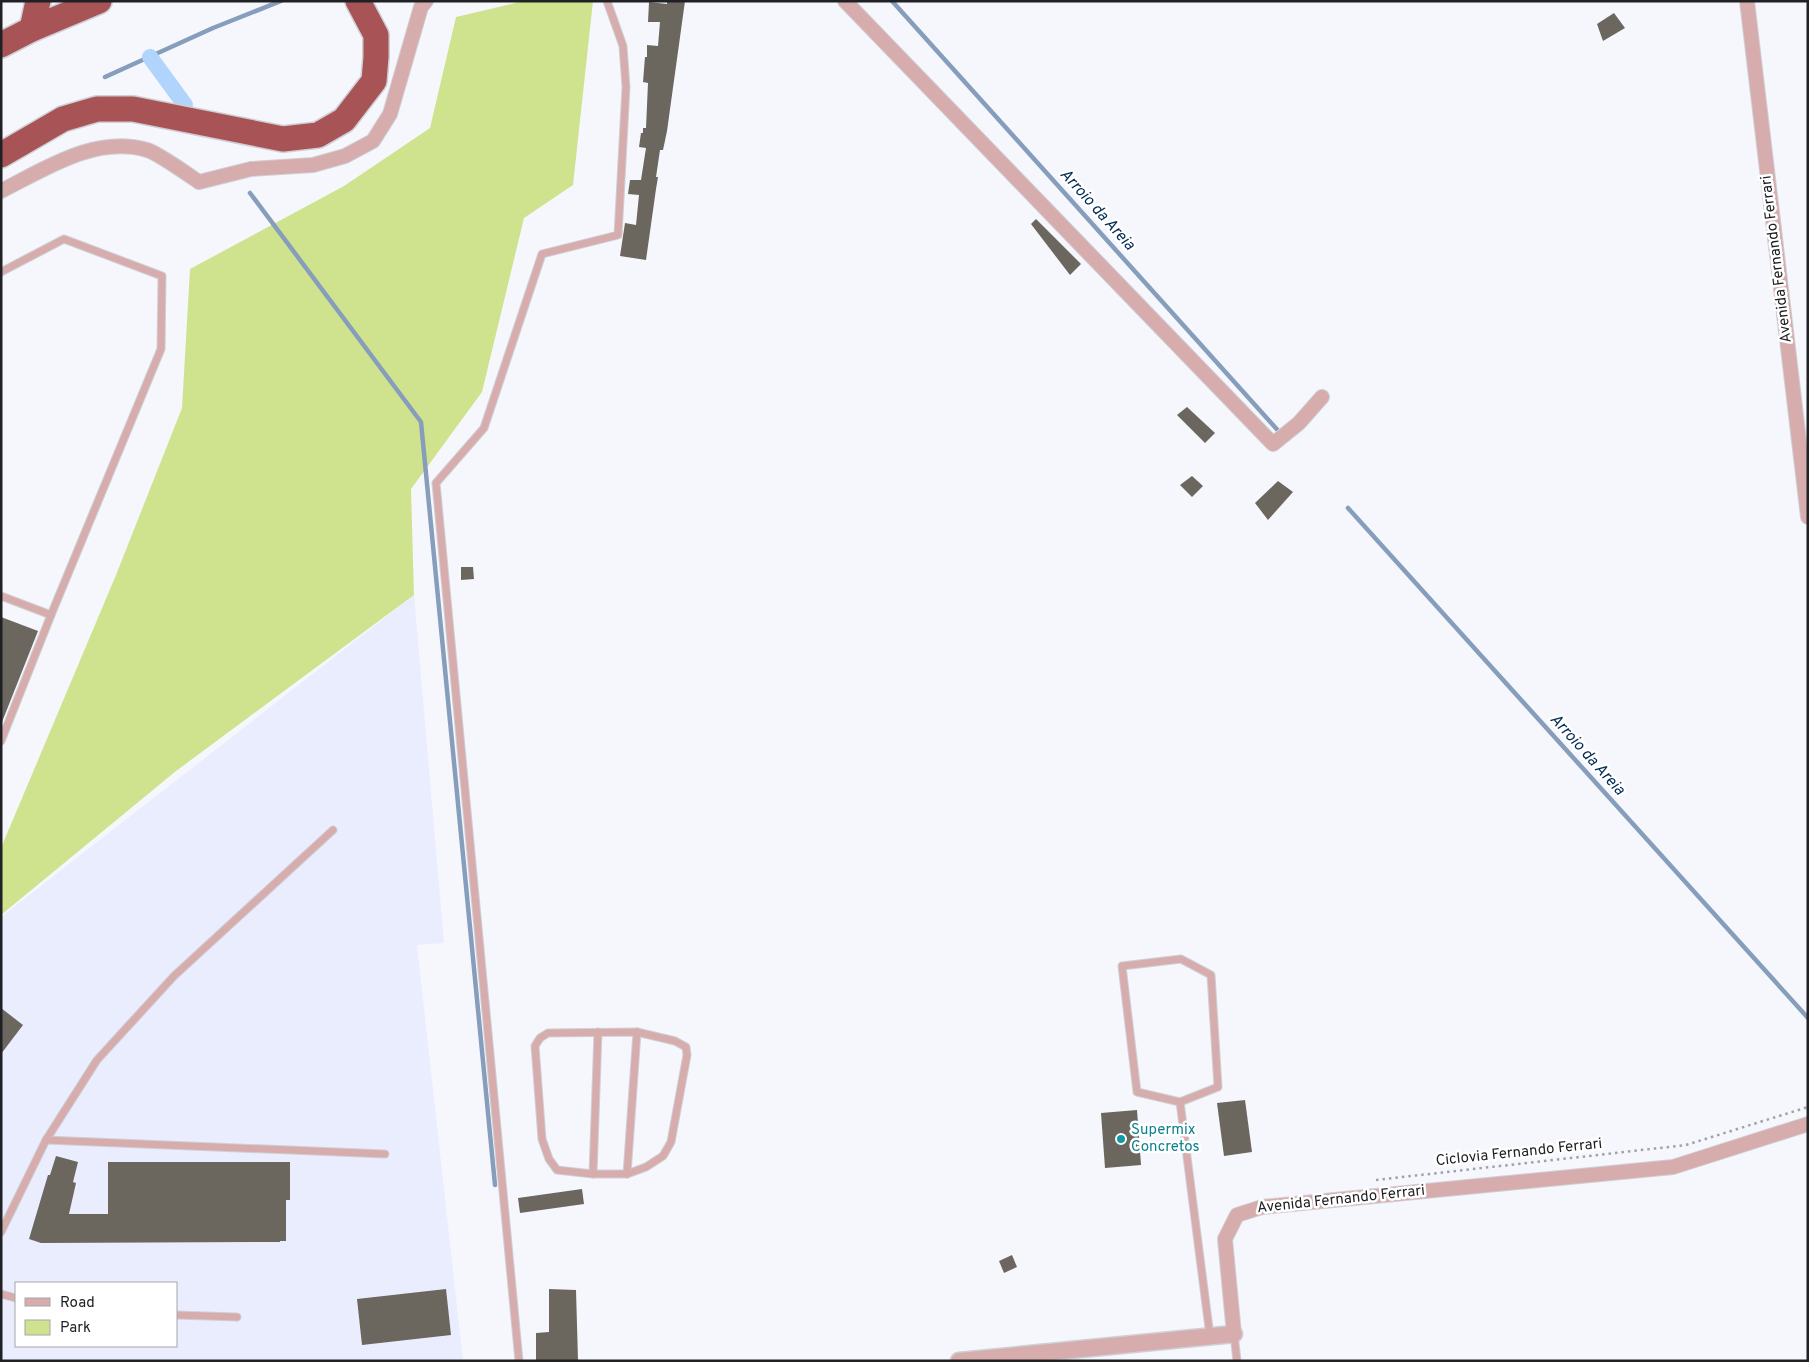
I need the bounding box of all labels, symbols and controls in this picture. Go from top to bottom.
water label: Arroio da Areia [1055,165,1139,256]
street label: Avenida Fernando Ferrari [1757,174,1797,344]
water label: Arroio da Areia [1545,710,1629,801]
place label: Supermix Concretos [1131,1121,1199,1157]
marker: Supermix Concretos [1115,1133,1127,1145]
street label: Ciclovia Fernando Ferrari [1435,1135,1603,1171]
street label: Avenida Fernando Ferrari [1256,1182,1426,1218]
legend [15,1282,178,1347]
text: Road [60,1294,95,1313]
text: Park [60,1319,91,1338]

